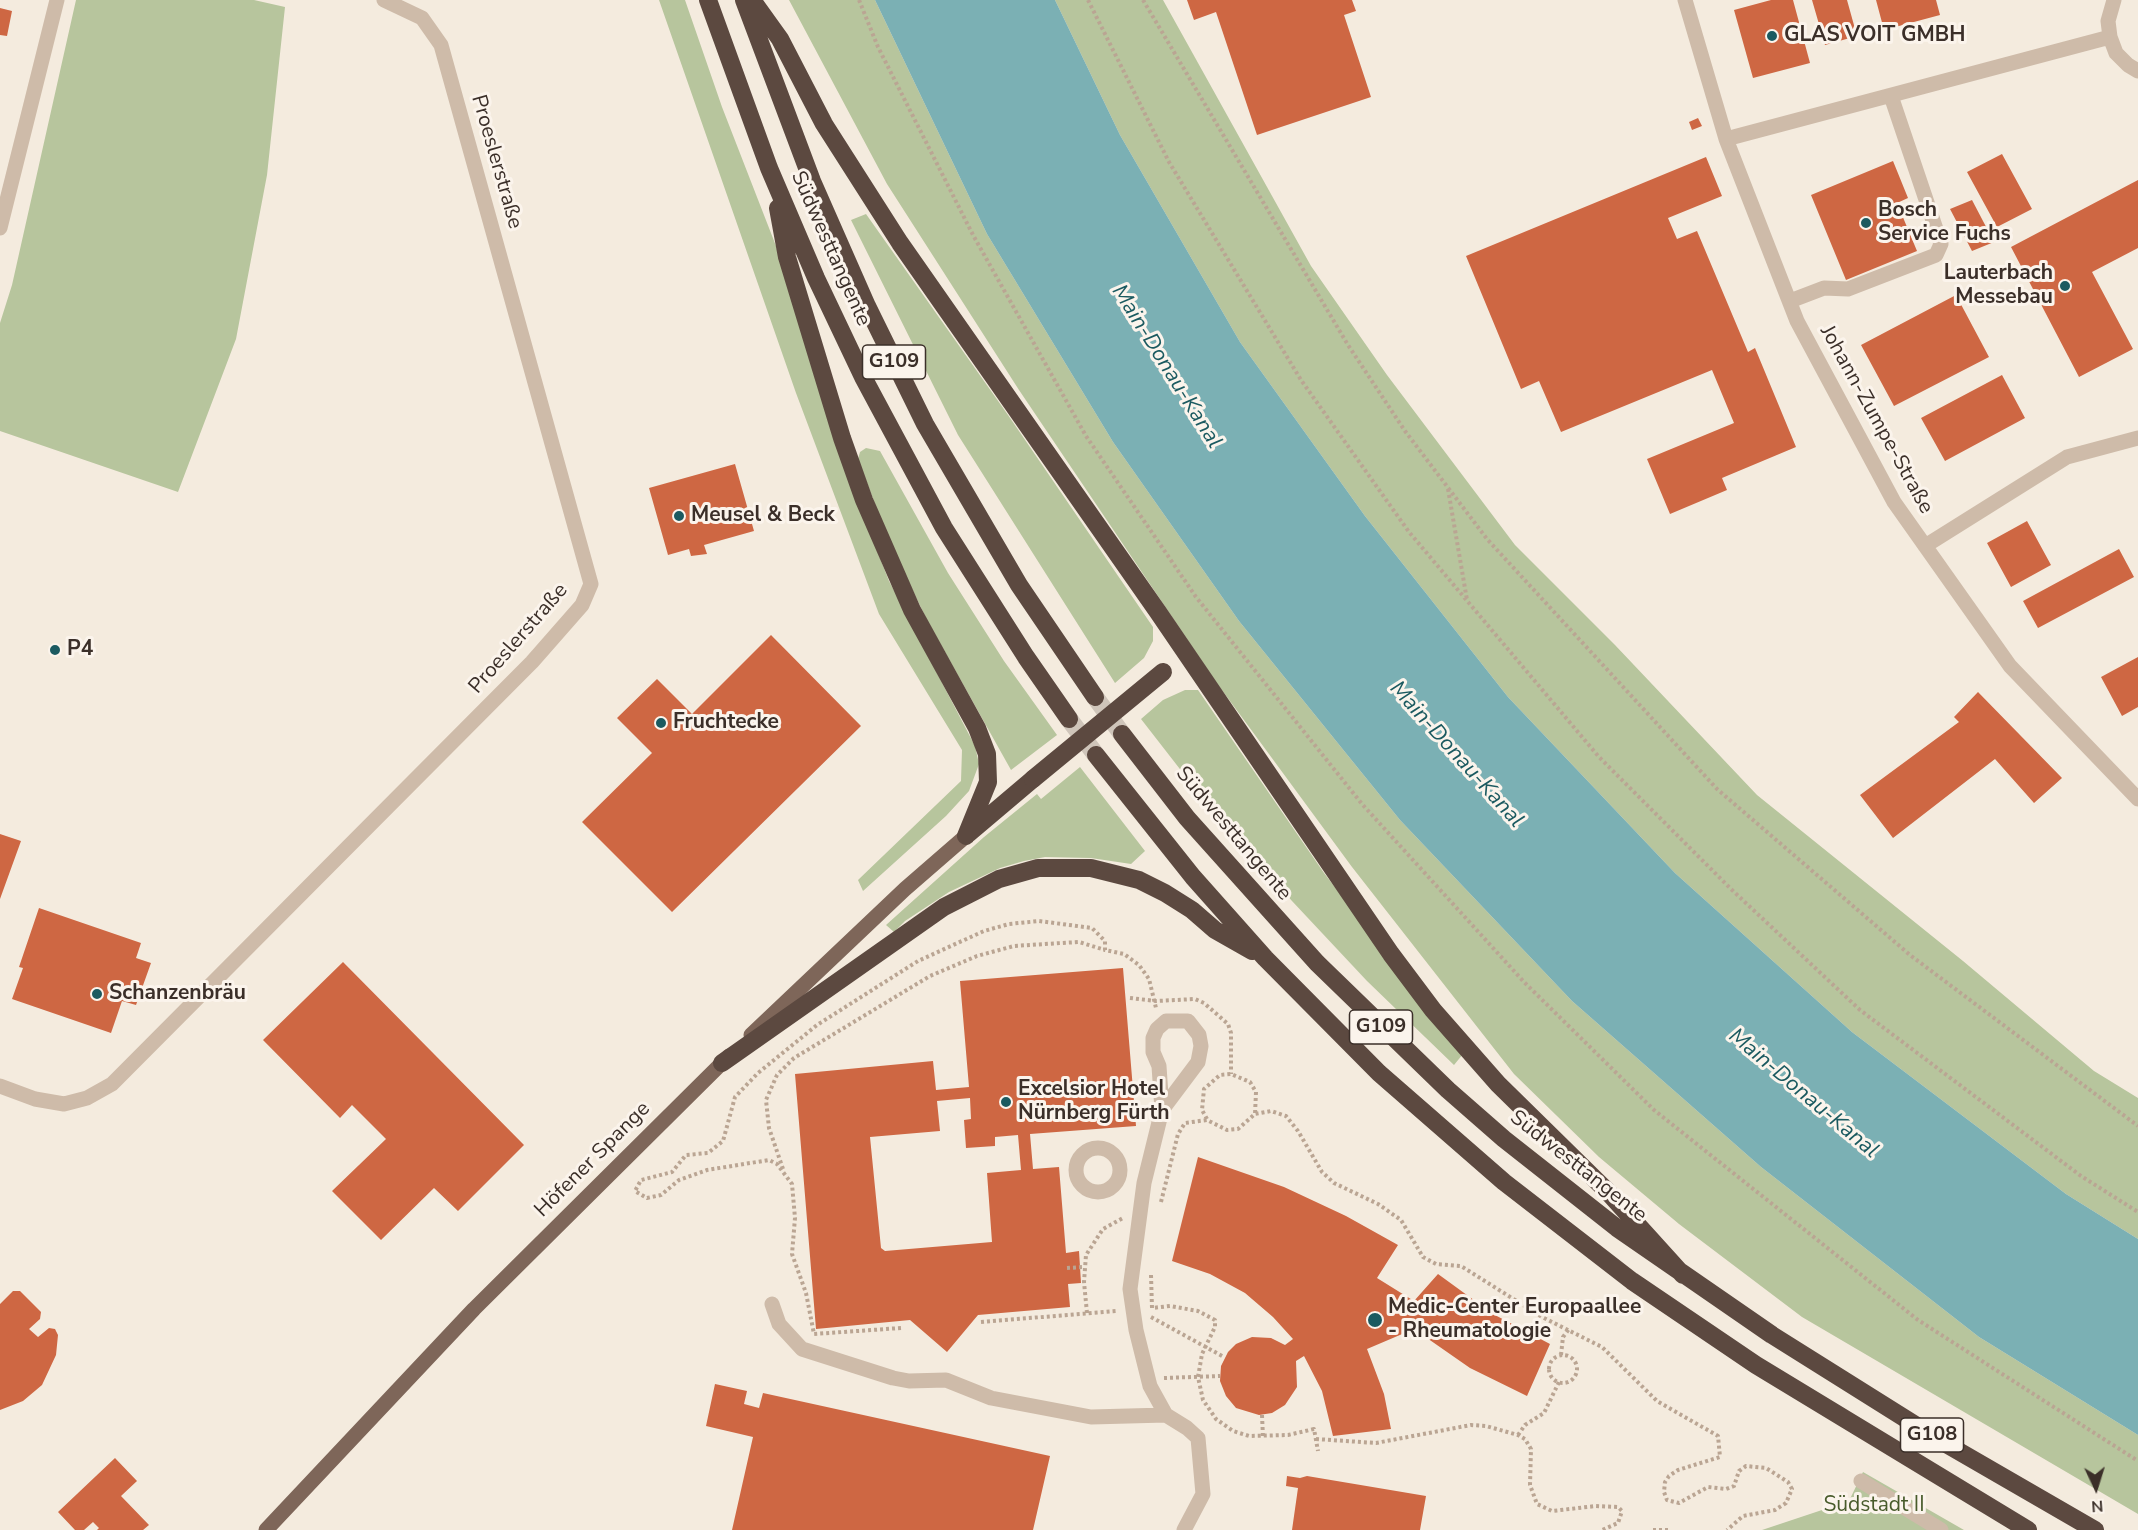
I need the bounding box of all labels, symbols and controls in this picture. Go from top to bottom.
place label: GLAS VOIT GMBH [1784,23,1965,49]
marker: GLAS VOIT GMBH [1765,29,1779,43]
street label: Proeslerstraße [465,92,527,232]
street label: Südwesttangente [785,168,875,330]
place label: Bosch Service Fuchs [1878,198,2011,248]
marker: Bosch Service Fuchs [1859,216,1873,230]
place label: Lauterbach Messebau [1944,261,2053,311]
marker: Lauterbach Messebau [2058,279,2072,293]
water label: Main-Donau-Kanal [1105,280,1227,454]
street label: Johann-Zumpe-Straße [1814,322,1938,518]
road number: G109 [862,345,926,379]
place label: Meusel & Beck [691,503,835,529]
marker: Meusel & Beck [672,509,686,523]
street label: Proeslerstraße [464,579,574,699]
place label: P4 [67,637,93,663]
marker: P4 [48,643,62,657]
water label: Main-Donau-Kanal [1383,676,1529,834]
place label: Fruchtecke [673,710,779,736]
marker: Fruchtecke [654,716,668,730]
street label: Südwesttangente [1170,762,1296,906]
place label: Schanzenbräu [109,981,246,1007]
marker: Schanzenbräu [90,987,104,1001]
road number: G109 [1350,1010,1412,1044]
water label: Main-Donau-Kanal [1723,1024,1883,1164]
place label: Excelsior Hotel Nürnberg Fürth [1018,1077,1170,1127]
marker: Excelsior Hotel Nürnberg Fürth [999,1095,1013,1109]
street label: Höfener Spange [530,1097,656,1223]
street label: Südwesttangente [1504,1106,1652,1228]
place label: Medic-Center Europaallee - Rheumatologie [1388,1295,1641,1345]
marker: Medic-Center Europaallee - Rheumatologie [1366,1311,1384,1329]
road number: G108 [1900,1418,1964,1452]
north arrow [2066,1458,2126,1518]
park label: Südstadt II [1823,1493,1925,1519]
text: N [2091,1495,2104,1517]

